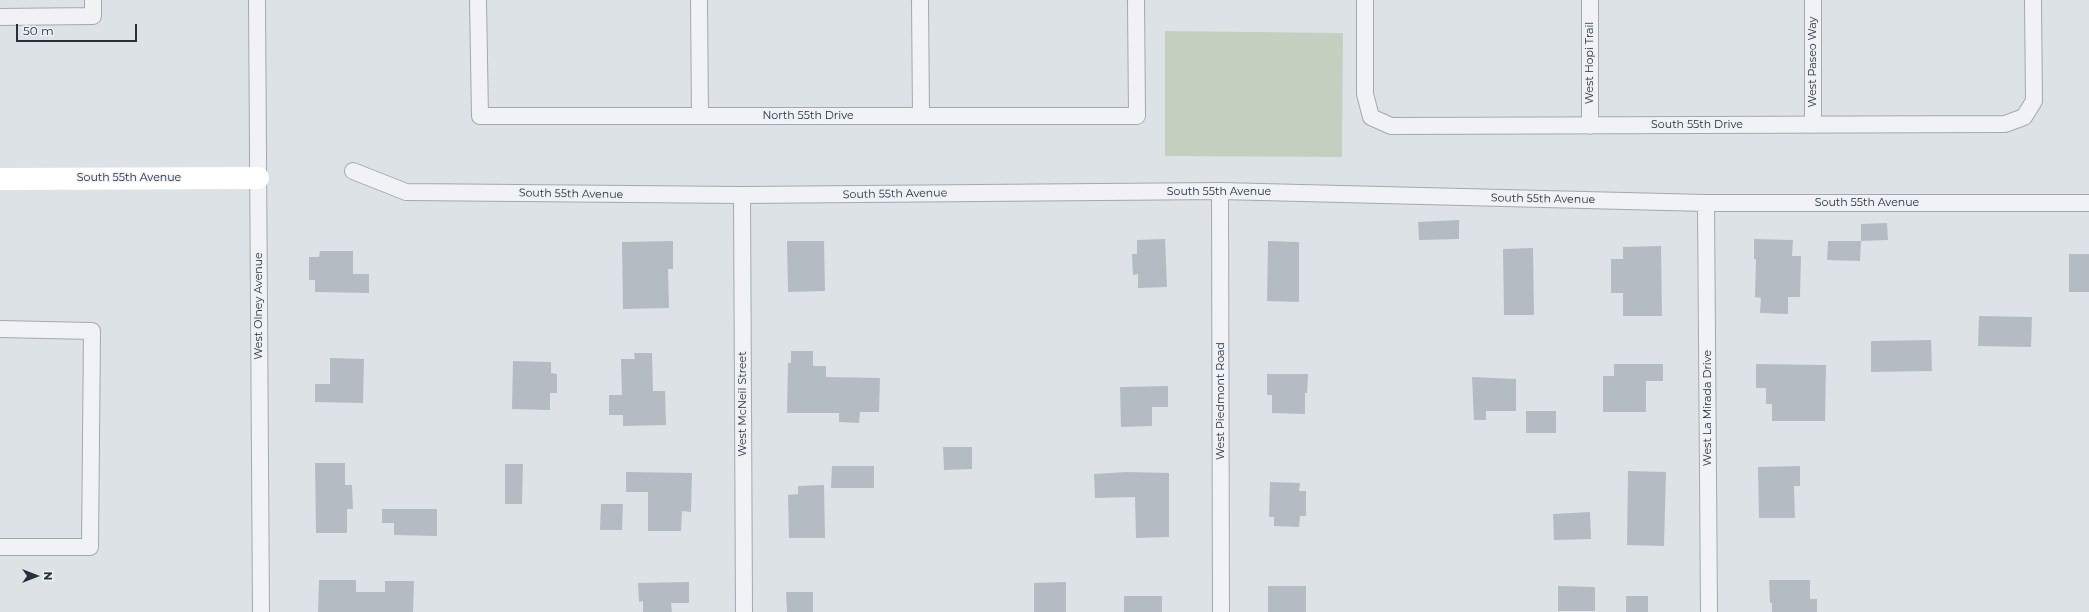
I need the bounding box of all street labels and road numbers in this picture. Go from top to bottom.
street label: West Paseo Way [1806,17,1820,107]
street label: West Hopi Trail [1583,22,1597,104]
street label: North 55th Drive [762,109,854,123]
street label: South 55th Drive [1651,118,1743,132]
street label: South 55th Avenue [77,171,181,185]
street label: South 55th Avenue [1167,185,1271,199]
street label: South 55th Avenue [519,186,623,202]
street label: South 55th Avenue [843,186,947,202]
street label: South 55th Avenue [1491,191,1595,207]
street label: South 55th Avenue [1815,196,1919,210]
street label: West Olney Avenue [252,252,266,360]
street label: West Piedmont Road [1214,342,1228,460]
street label: West La Mirada Drive [1701,350,1715,466]
street label: West McNeil Street [736,351,750,457]

